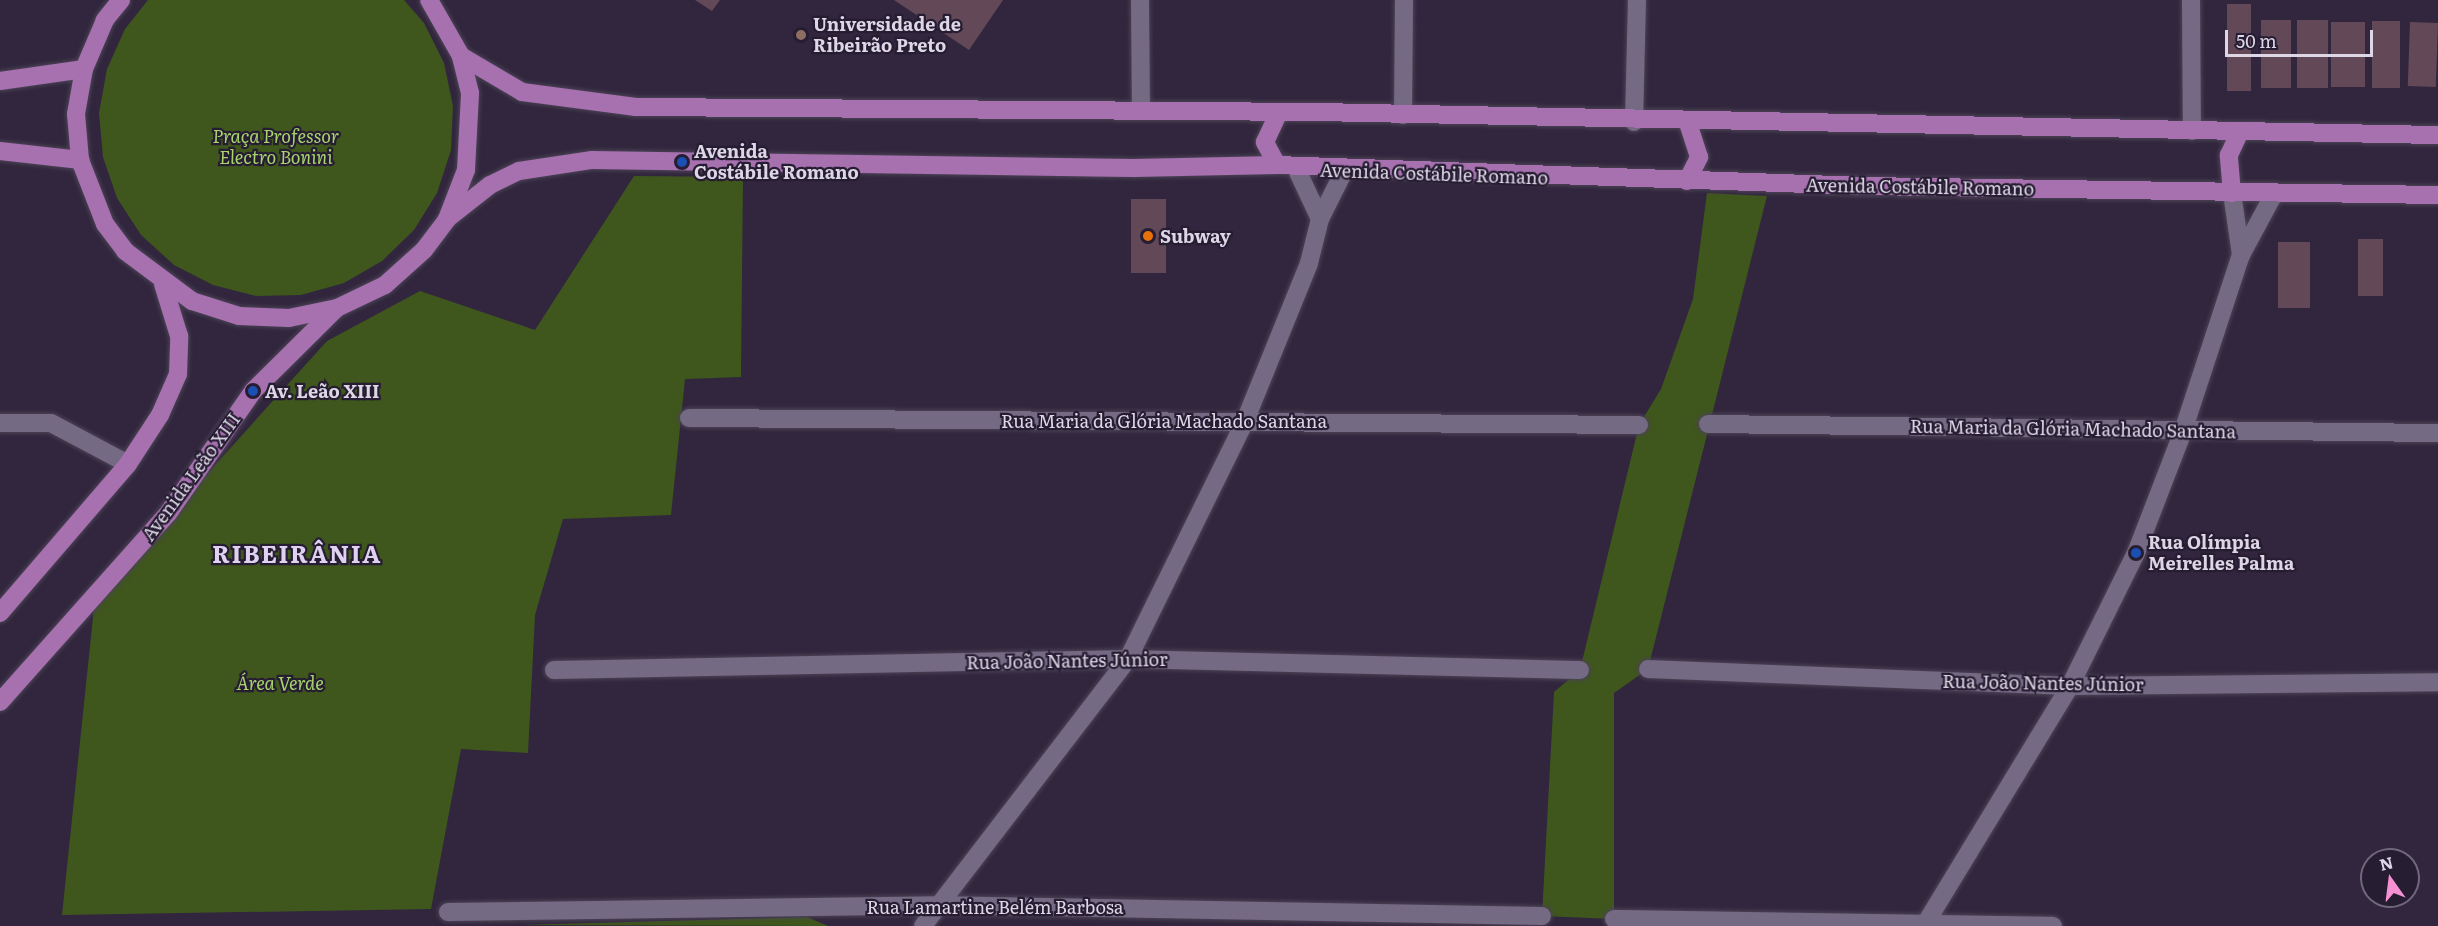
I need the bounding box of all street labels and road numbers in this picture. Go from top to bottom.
street label: Avenida Costábile Romano [1320,159,1548,189]
street label: Avenida Costábile Romano [1806,174,2034,200]
street label: Avenida Leão XIII [137,409,245,545]
street label: Rua Maria da Glória Machado Santana [1001,410,1327,432]
street label: Rua Maria da Glória Machado Santana [1910,415,2236,443]
street label: Rua João Nantes Júnior [966,648,1168,674]
street label: Rua João Nantes Júnior [1942,670,2144,696]
street label: Rua Lamartine Belém Barbosa [866,896,1124,918]

